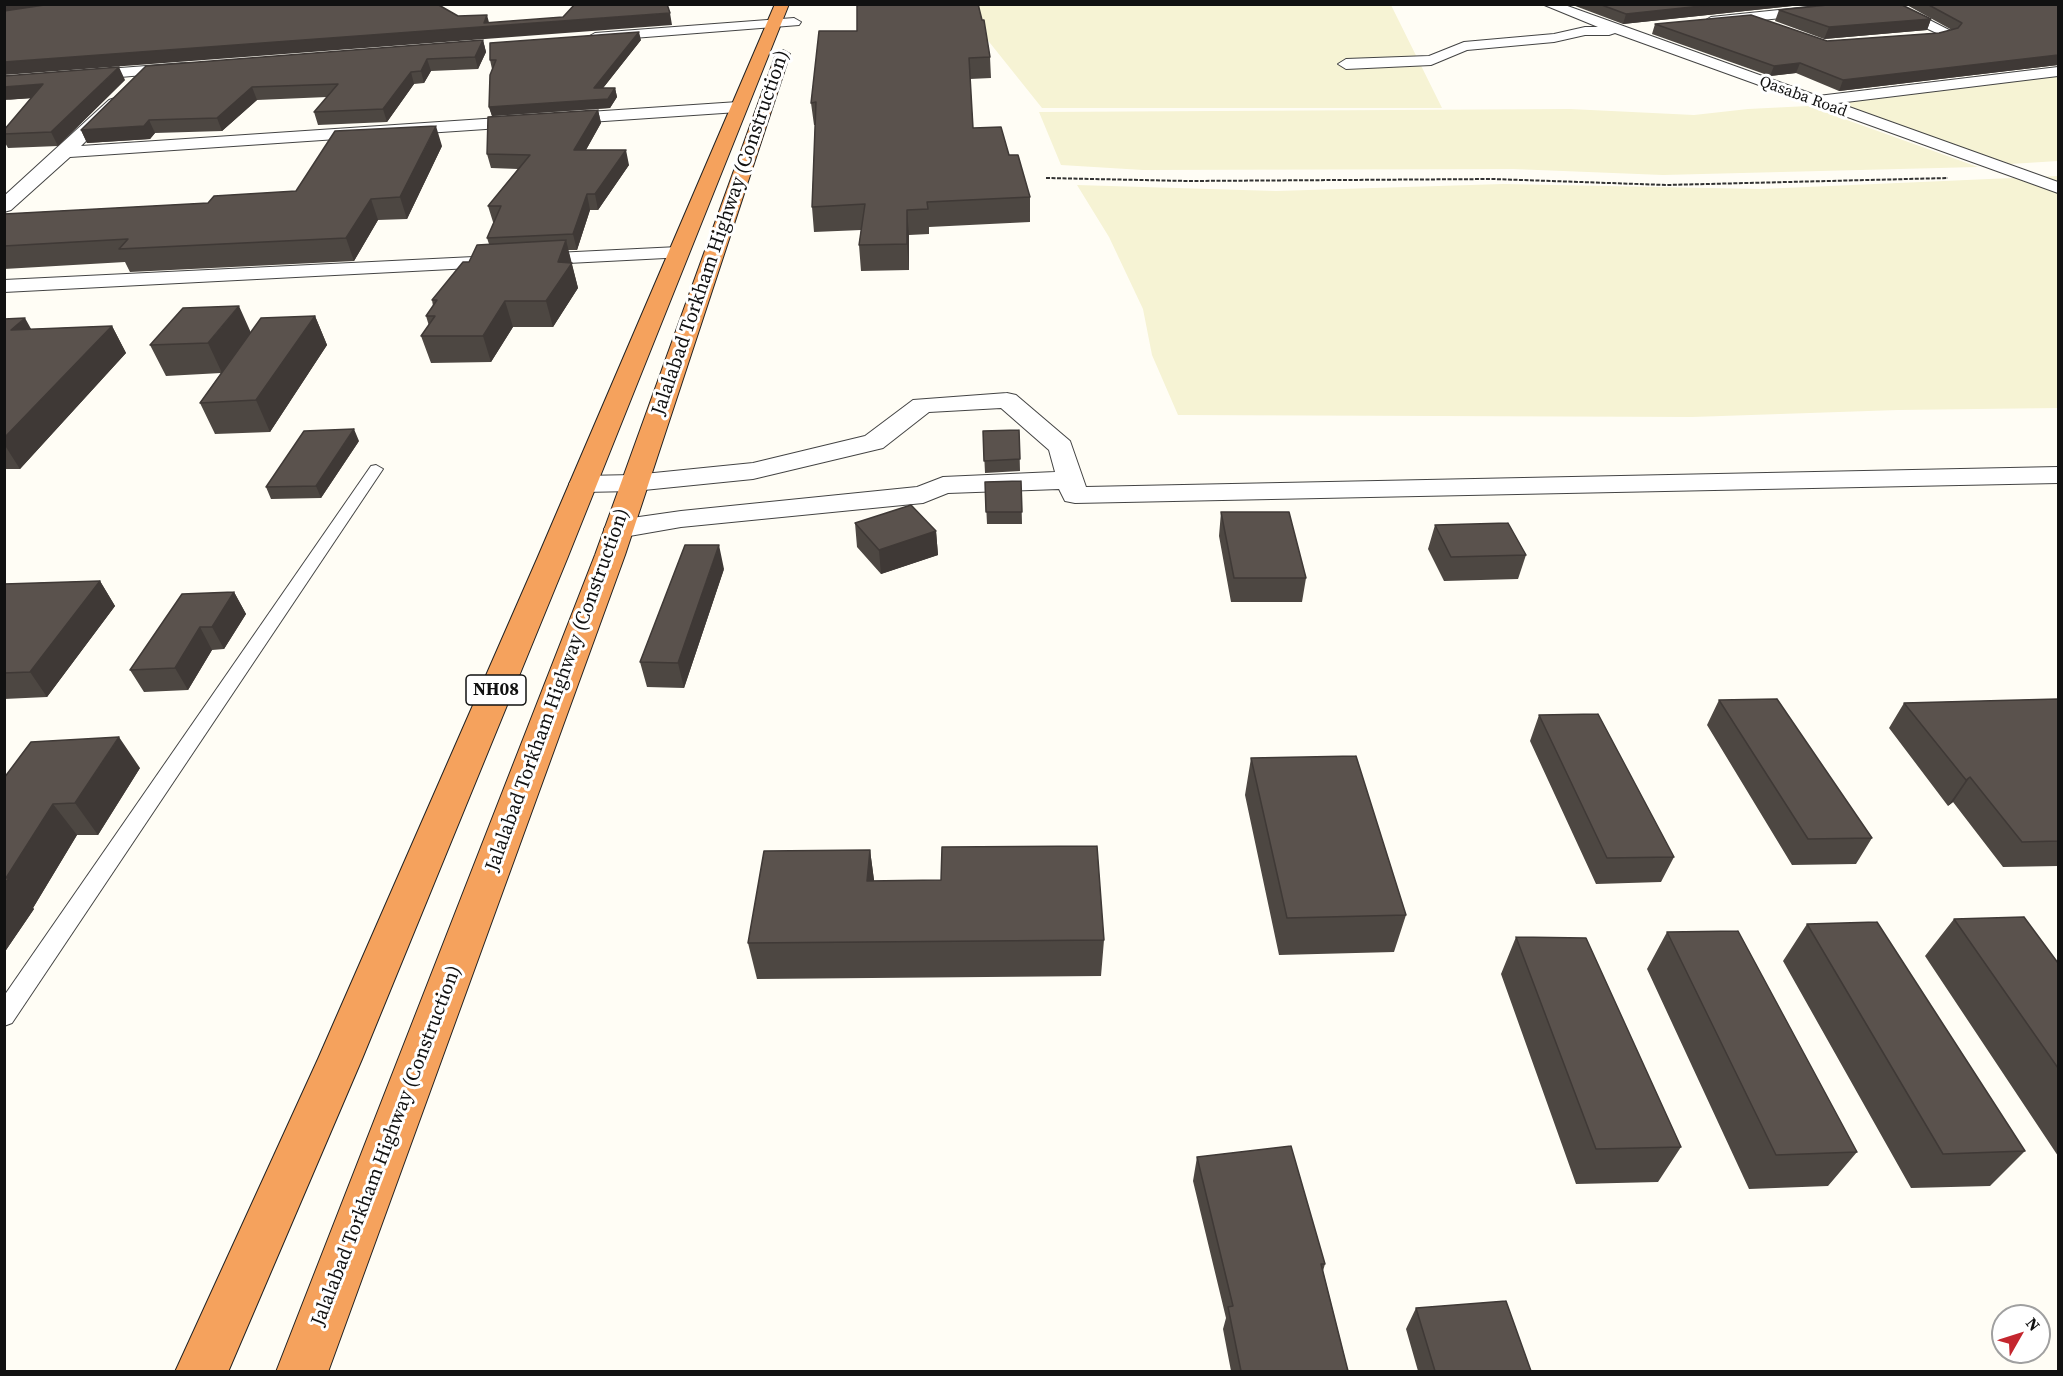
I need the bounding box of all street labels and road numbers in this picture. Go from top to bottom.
street label: Jalalabad Torkham Highway (Construction) [647,47,795,419]
street label: Qasaba Road [1757,72,1849,122]
street label: Jalalabad Torkham Highway (Construction) [481,505,635,875]
road number: NH08 [466,675,526,705]
street label: Jalalabad Torkham Highway (Construction) [307,962,467,1330]

